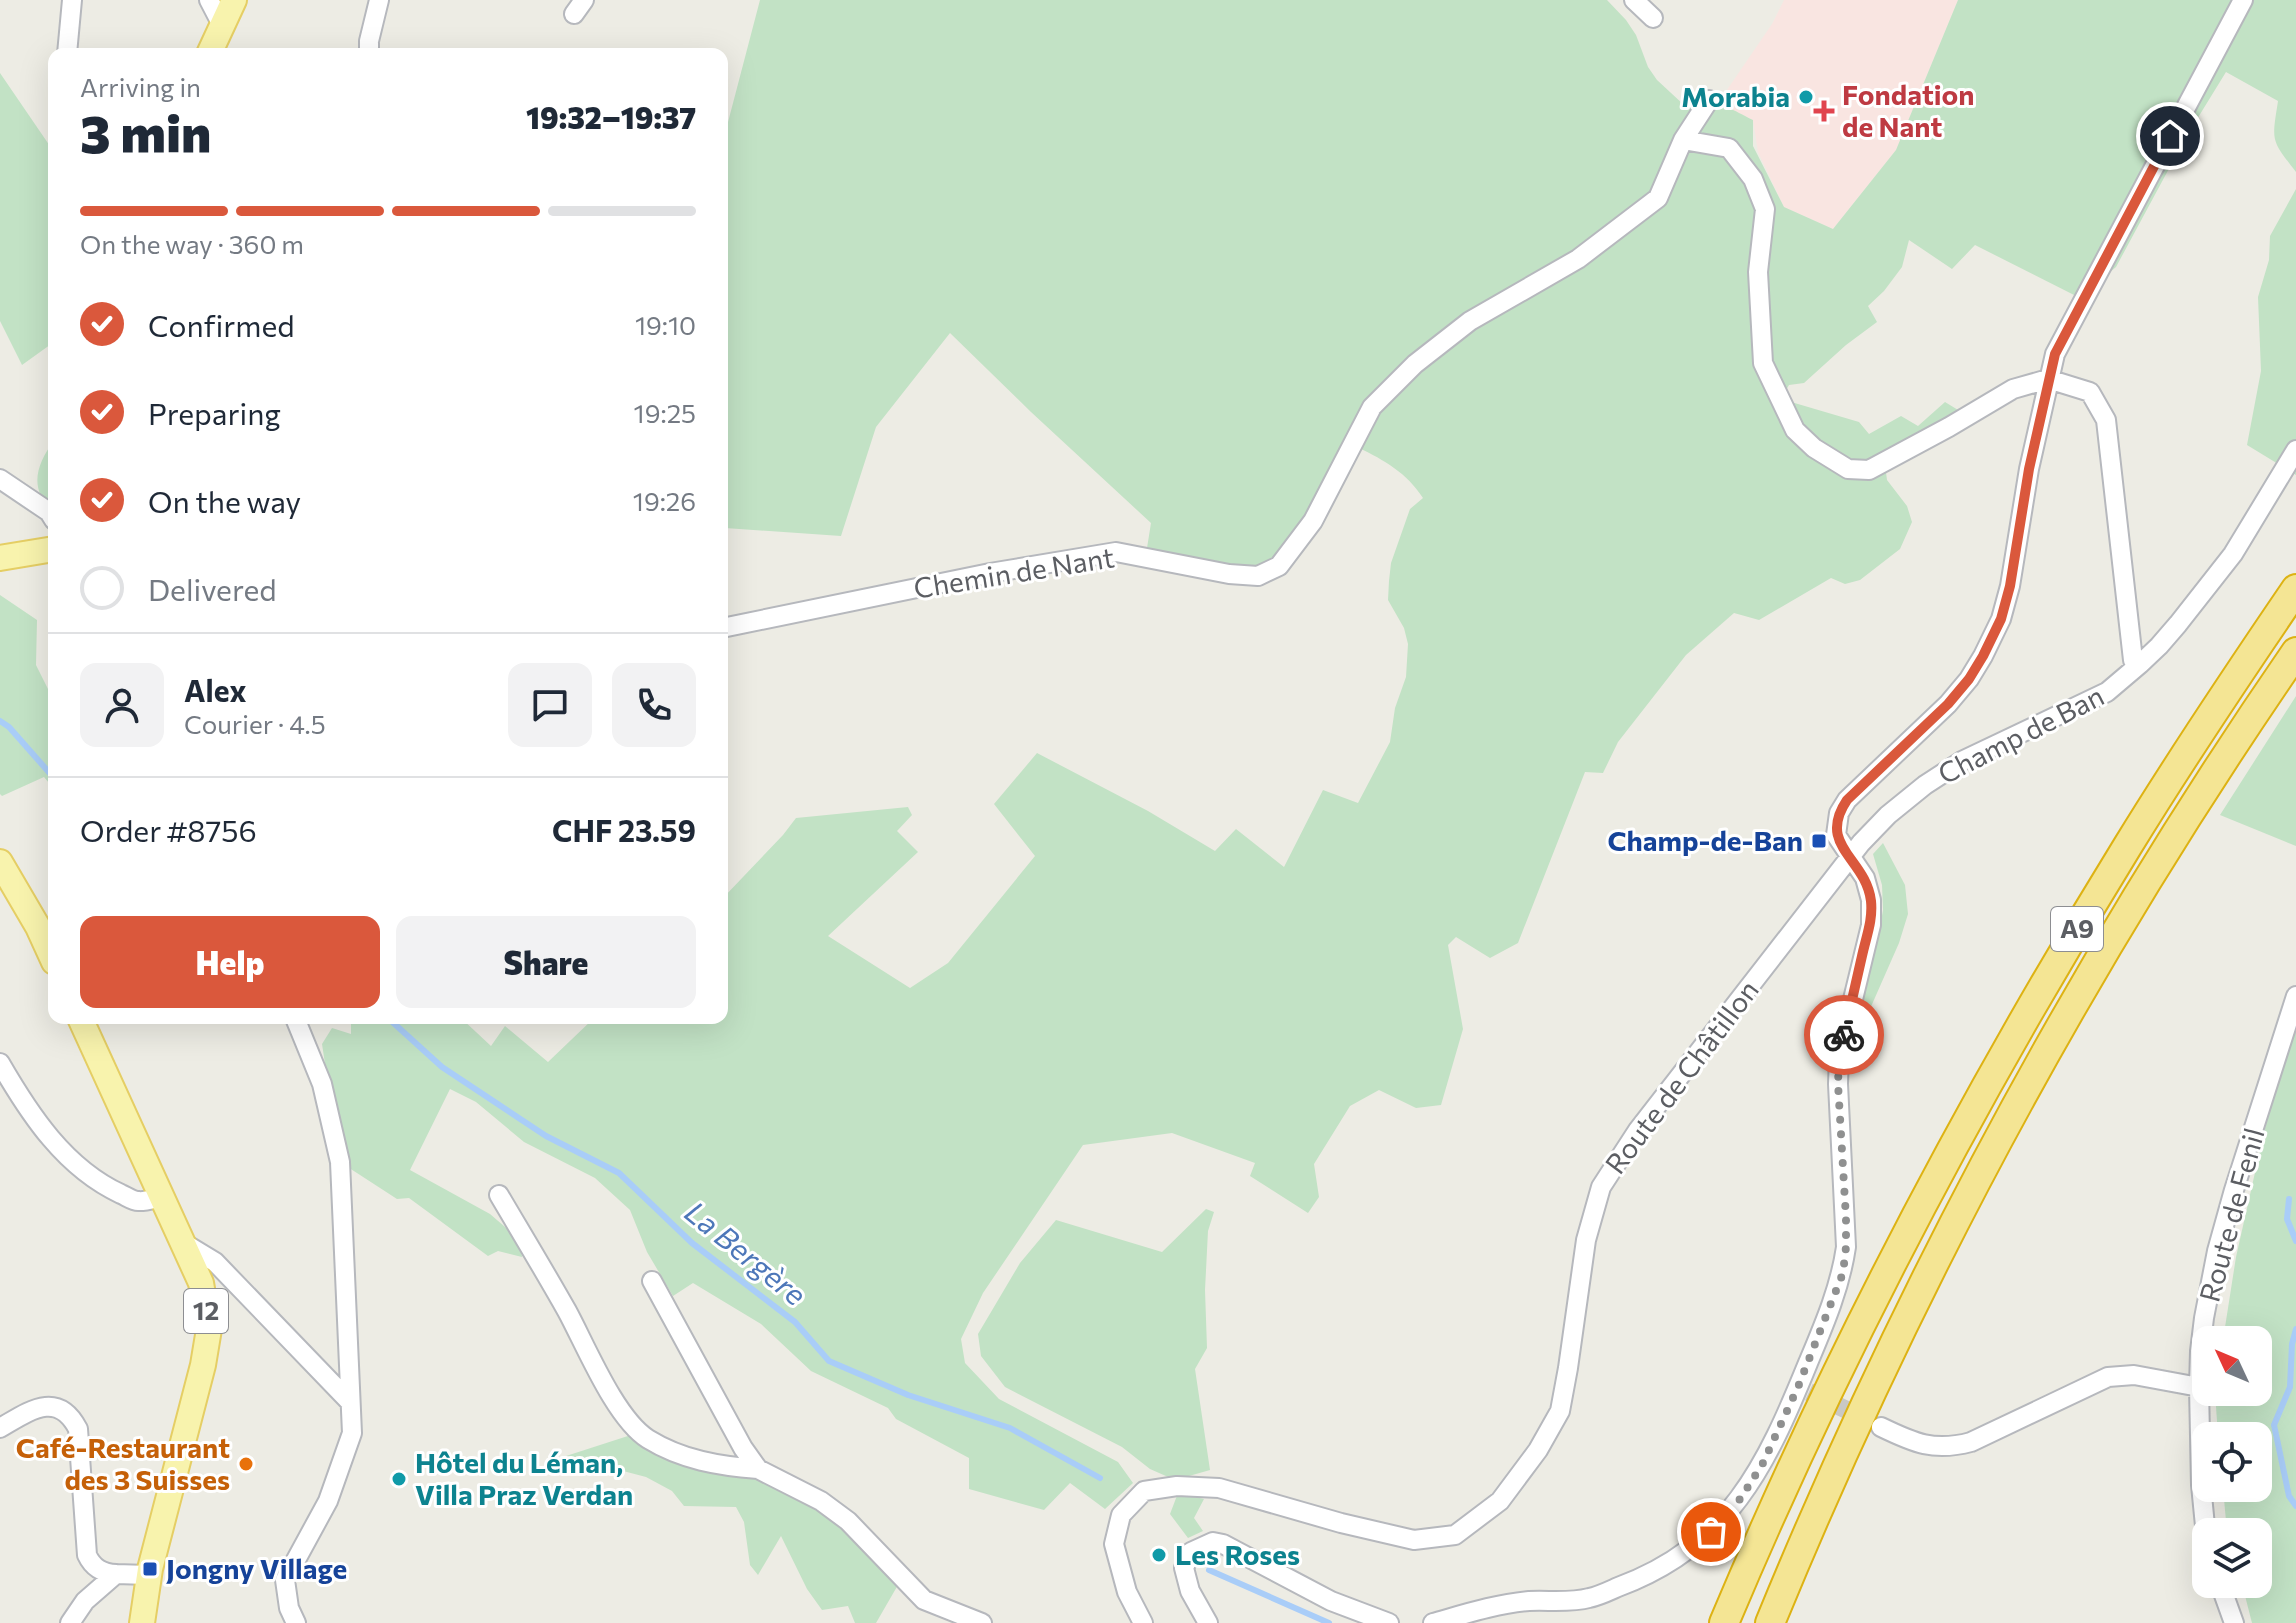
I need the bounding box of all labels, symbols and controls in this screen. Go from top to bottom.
text: Arriving in [80,71,201,102]
place label: Fondation de Nant [1842,77,1974,143]
place label: Morabia [1681,79,1790,113]
marker: Morabia [1797,88,1815,106]
text: 19:32–19:37 [526,98,696,135]
text: 3 min [80,100,211,164]
marker: Fondation de Nant [1813,100,1835,122]
pin [2136,102,2204,170]
icon: home [2148,114,2192,158]
text: On the way · 360 m [80,228,304,259]
icon: check [80,302,124,346]
text: Confirmed [148,306,295,343]
text: 19:10 [635,309,696,340]
icon: check [80,390,124,434]
text: Preparing [148,394,281,431]
text: 19:25 [634,397,696,428]
icon: check [80,478,124,522]
text: On the way [148,482,301,519]
text: 19:26 [633,485,696,516]
street label: Chemin de Nant [911,539,1117,605]
text: Delivered [148,570,277,607]
button: person [80,663,164,747]
button: chat [508,663,592,747]
button: phone [612,663,696,747]
text: Alex [184,671,247,708]
street label: Champ de Ban [1932,678,2109,790]
text: Courier · 4.5 [184,708,326,739]
text: Order #8756 [80,811,257,848]
text: CHF 23.59 [552,811,696,848]
place label: Champ-de-Ban [1607,823,1803,857]
marker: Champ-de-Ban [1810,832,1828,850]
road number: A9 [2051,907,2103,951]
button: Help [80,916,380,1008]
button: Share [396,916,696,1008]
street label: Route de Châtillon [1597,973,1765,1180]
courier [1804,995,1884,1075]
icon: bike [1822,1013,1866,1057]
street label: Route de Fenil [2192,1124,2271,1305]
water label: La Bergère [679,1192,815,1312]
road number: 12 [184,1289,228,1333]
north arrow [2192,1326,2272,1406]
map controls [2192,1326,2272,1598]
button: locate [2192,1422,2272,1502]
place label: Café-Restaurant des 3 Suisses [16,1430,230,1496]
place label: Hôtel du Léman, Villa Praz Verdan [415,1445,633,1511]
marker: Café-Restaurant des 3 Suisses [237,1455,255,1473]
marker: Hôtel du Léman, Villa Praz Verdan [390,1470,408,1488]
pin [1677,1498,1745,1566]
icon: bag [1689,1510,1733,1554]
button: layers [2192,1518,2272,1598]
place label: Les Roses [1175,1537,1300,1571]
marker: Les Roses [1150,1546,1168,1564]
place label: Jongny Village [166,1551,347,1585]
marker: Jongny Village [141,1560,159,1578]

